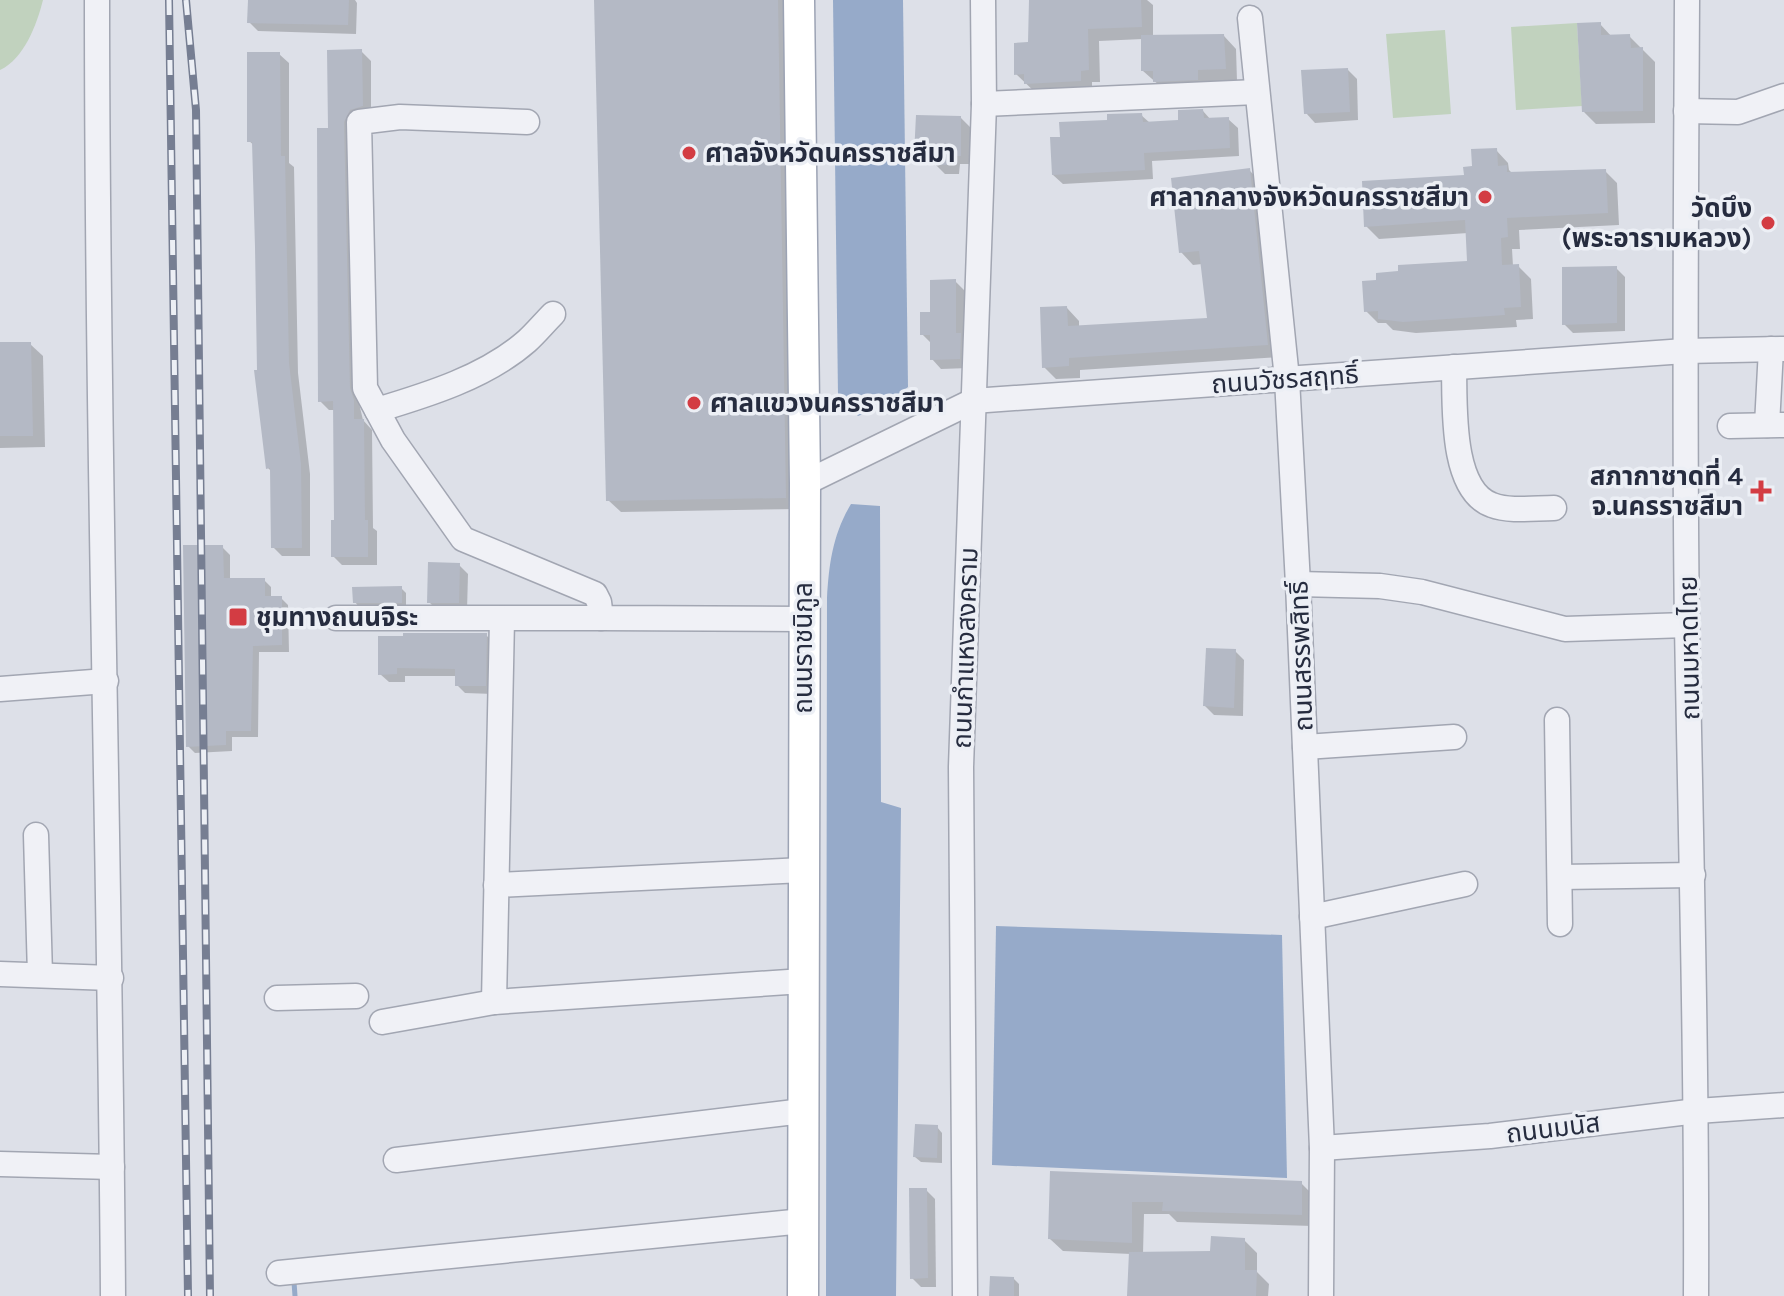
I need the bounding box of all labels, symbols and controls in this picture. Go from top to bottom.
place label: ศาลจังหวัดนครราชสีมา [705,138,956,169]
marker: ศาลจังหวัดนครราชสีมา [680,144,698,162]
place label: ศาลากลางจังหวัดนครราชสีมา [1149,182,1469,213]
marker: ศาลากลางจังหวัดนครราชสีมา [1476,188,1494,206]
place label: วัดบึง (พระอารามหลวง) [1561,193,1752,254]
marker: วัดบึง (พระอารามหลวง) [1759,214,1777,232]
street label: ถนนวัชรสฤทธิ์ [1210,358,1360,400]
place label: ศาลแขวงนครราชสีมา [710,388,945,419]
marker: ศาลแขวงนครราชสีมา [685,394,703,412]
place label: สภากาชาดที่ 4 จ.นครราชสีมา [1590,458,1744,522]
marker: สภากาชาดที่ 4 จ.นครราชสีมา [1750,480,1772,502]
street label: ถนนกำแหงสงคราม [946,547,985,749]
street label: ถนนมหาดไทย [1673,575,1706,721]
street label: ถนนสรรพสิทธิ์ [1283,580,1320,732]
street label: ถนนราชนิกูล [788,582,819,714]
place label: ชุมทางถนนจิระ [256,602,418,633]
marker: ชุมทางถนนจิระ [227,606,249,628]
street label: ถนนมนัส [1504,1107,1602,1150]

